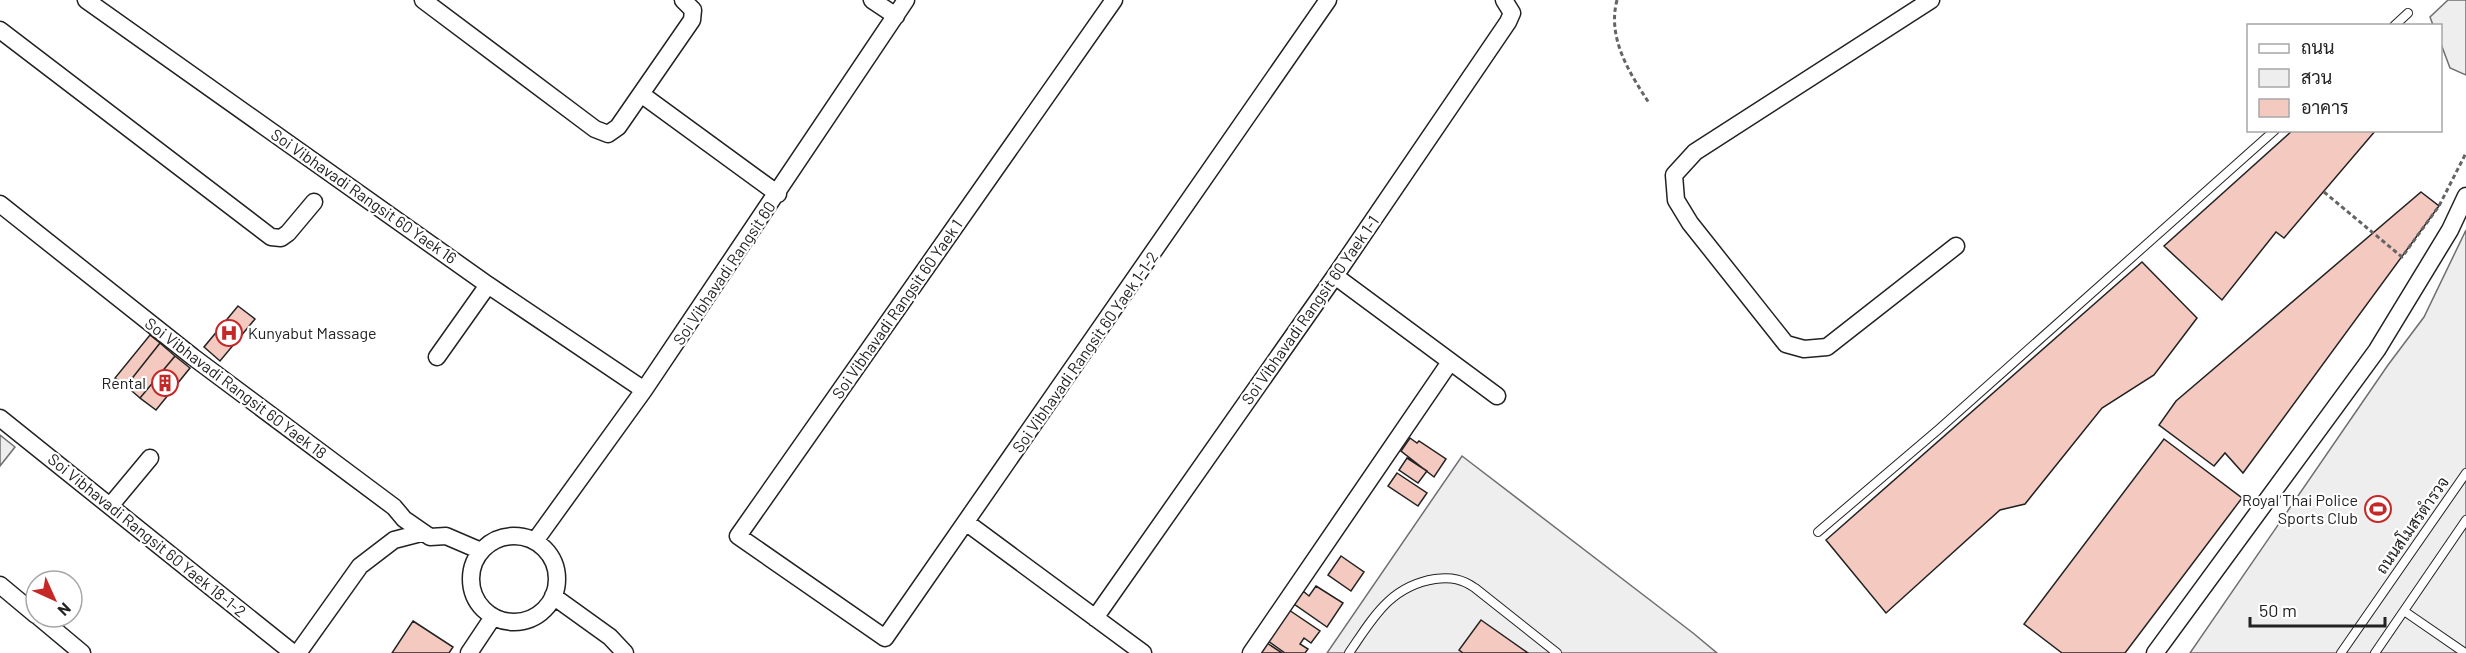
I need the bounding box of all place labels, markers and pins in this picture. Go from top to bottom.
hospital icon: Kunyabut Massage [214,318,244,348]
place label: Kunyabut Massage [248,323,377,342]
building icon: Rental [150,368,180,398]
place label: Rental [101,373,146,392]
place label: Royal Thai Police Sports Club [2242,490,2358,527]
sports icon: Royal Thai Police Sports Club [2363,494,2393,524]

